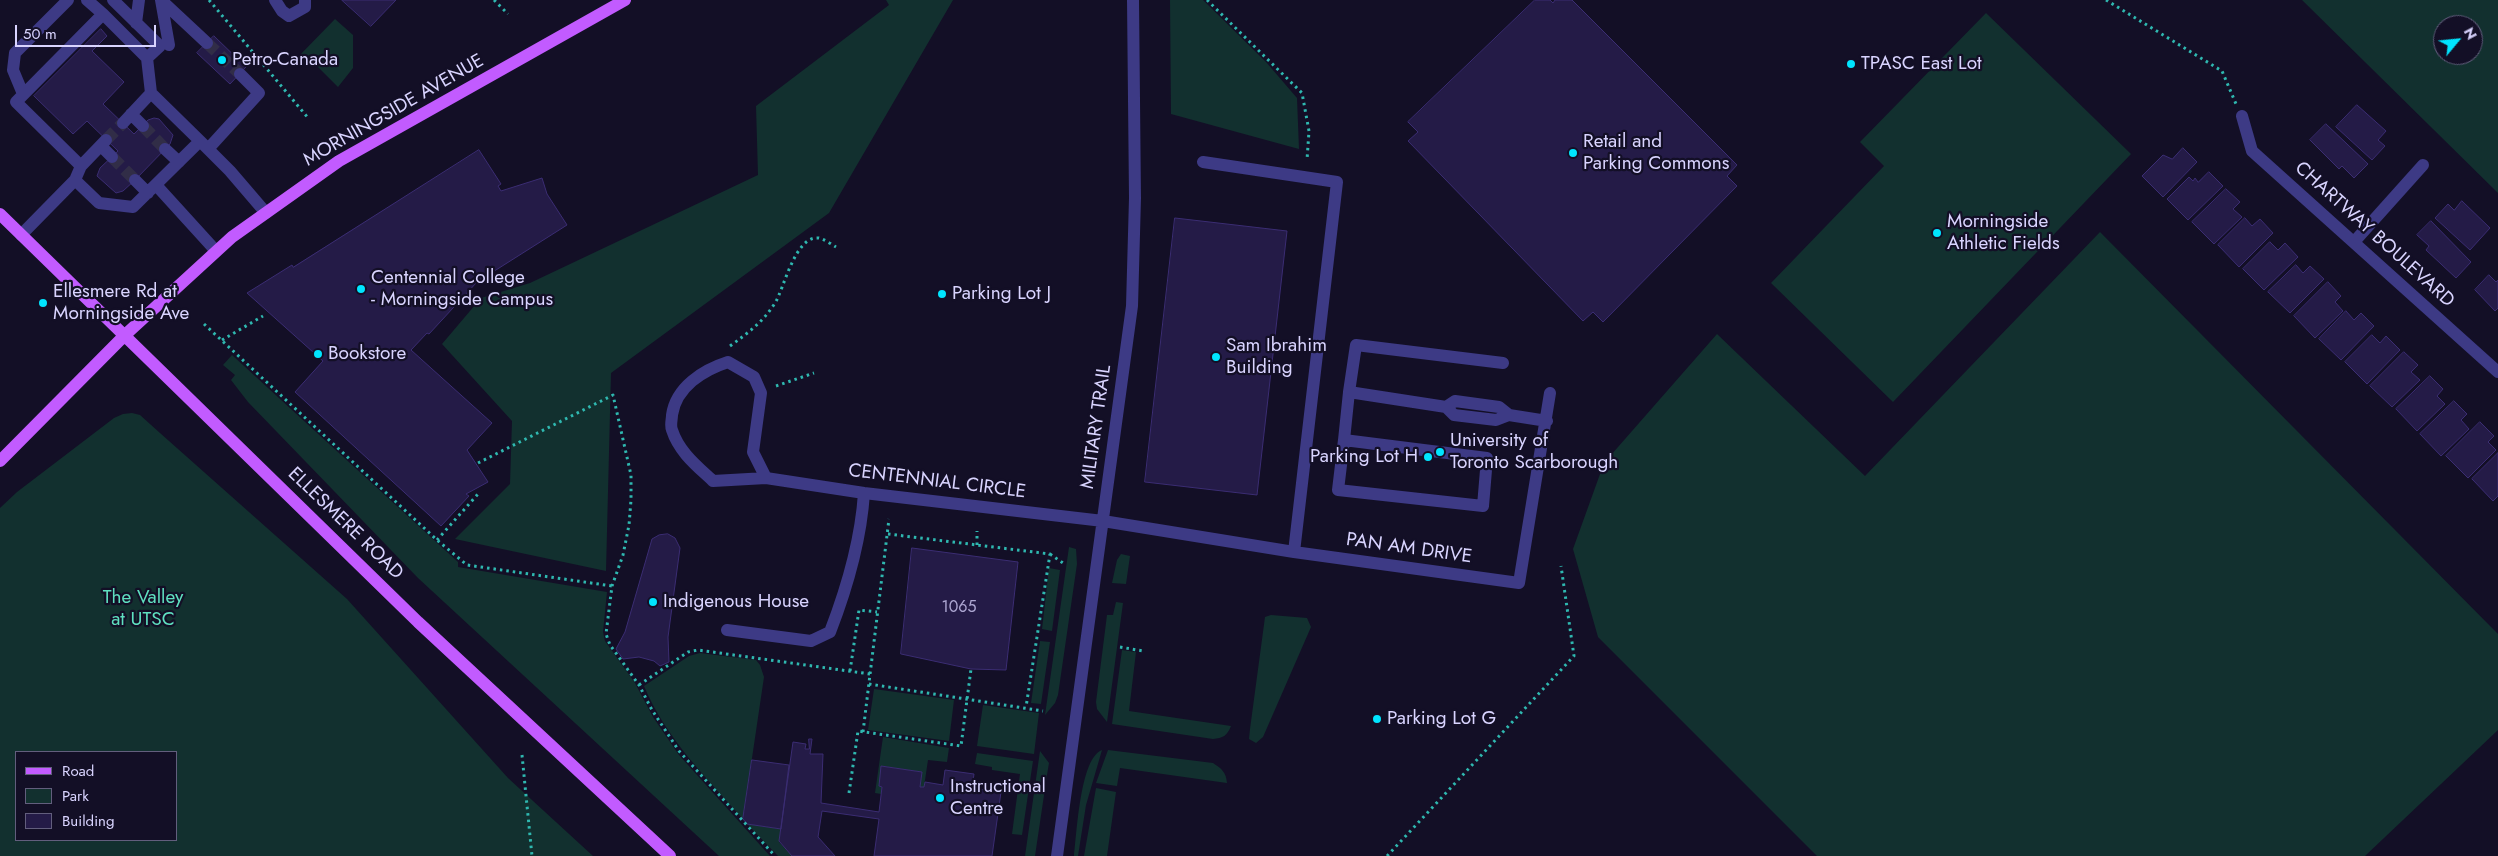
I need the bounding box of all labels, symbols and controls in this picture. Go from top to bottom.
scale bar [18,15,159,47]
north arrow [2433,15,2483,65]
text: 50 m [23,23,57,45]
text: N [2459,24,2482,43]
place label: Petro-Canada [232,49,338,71]
street label: MORNINGSIDE AVENUE [300,50,488,172]
place label: TPASC East Lot [1861,53,1982,75]
marker: Petro-Canada [216,54,228,66]
marker: TPASC East Lot [1845,58,1857,70]
place label: Retail and Parking Commons [1583,131,1729,175]
marker: Retail and Parking Commons [1567,147,1579,159]
street label: CHARTWAY BOULEVARD [2289,157,2459,313]
place label: Morningside Athletic Fields [1947,211,2060,255]
marker: Morningside Athletic Fields [1931,227,1943,239]
place label: Centennial College - Morningside Campus [371,267,553,311]
place label: Ellesmere Rd at Morningside Ave [53,281,189,325]
marker: Centennial College - Morningside Campus [355,283,367,295]
place label: Parking Lot J [952,283,1051,305]
marker: Parking Lot J [936,288,948,300]
marker: Ellesmere Rd at Morningside Ave [37,297,49,309]
place label: Sam Ibrahim Building [1226,335,1327,379]
place label: Bookstore [328,343,406,365]
marker: Bookstore [312,348,324,360]
marker: Sam Ibrahim Building [1210,351,1222,363]
street label: MILITARY TRAIL [1077,364,1117,490]
place label: University of Toronto Scarborough [1450,430,1618,474]
place label: Parking Lot H [1310,446,1418,468]
marker: University of Toronto Scarborough [1434,446,1446,458]
marker: Parking Lot H [1422,451,1434,463]
street label: CENTENNIAL CIRCLE [847,460,1027,504]
street label: ELLESMERE ROAD [283,463,407,585]
street label: PAN AM DRIVE [1345,529,1473,569]
park label: The Valley at UTSC [103,587,183,631]
place label: Indigenous House [663,591,809,613]
marker: Indigenous House [647,596,659,608]
house number: 1065 [941,598,977,618]
place label: Parking Lot G [1387,708,1496,730]
marker: Parking Lot G [1371,713,1383,725]
legend [15,751,178,841]
text: Road [62,760,94,782]
place label: Instructional Centre [950,776,1046,820]
text: Park [62,785,89,807]
marker: Instructional Centre [934,792,946,804]
text: Building [62,810,114,832]

